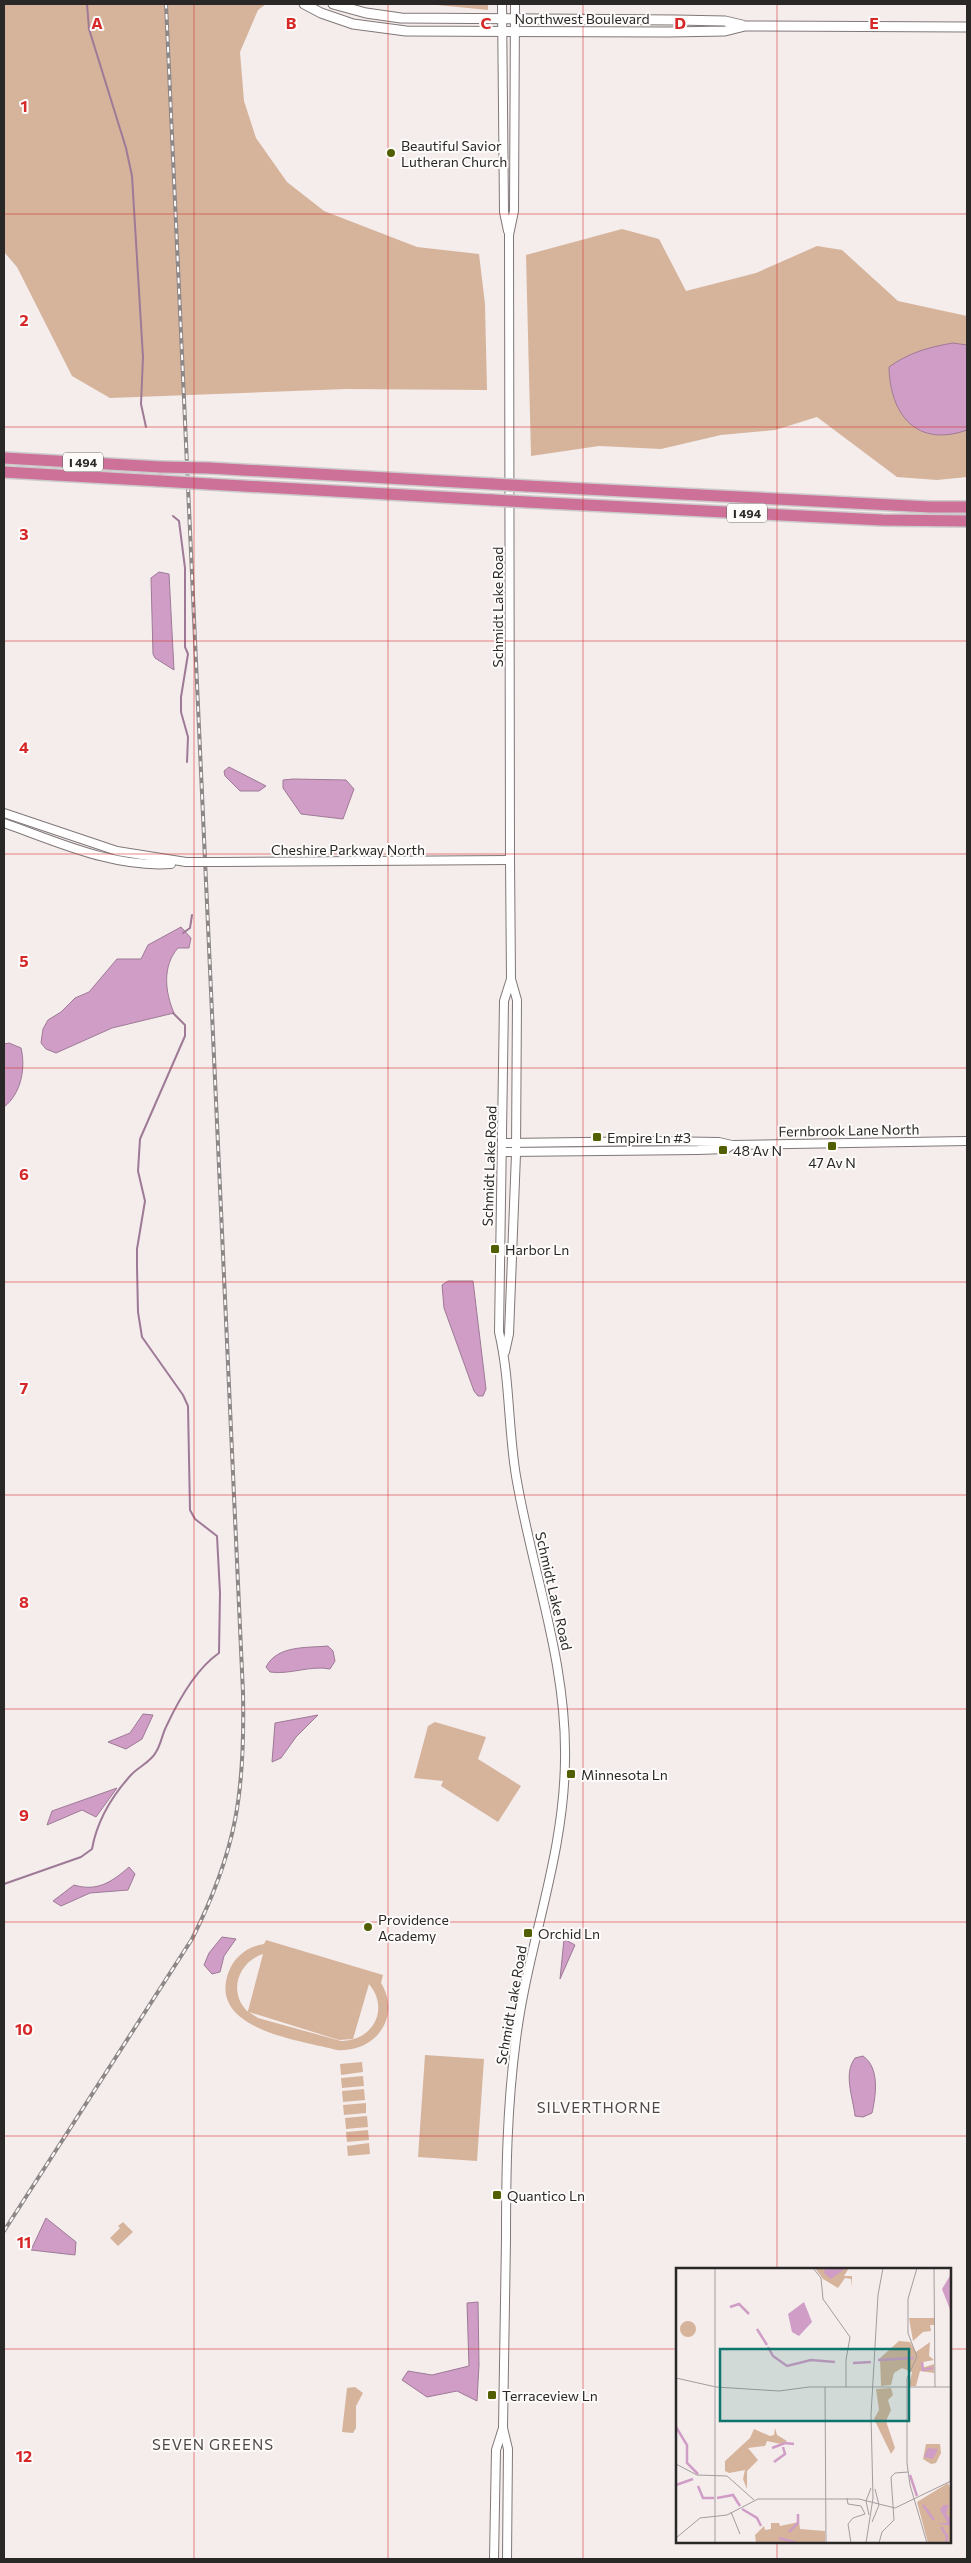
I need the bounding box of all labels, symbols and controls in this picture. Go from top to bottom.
street label: Northwest Boulevard [515,10,650,27]
text: A [91,13,103,32]
text: B [286,13,297,32]
text: C [481,13,492,32]
text: D [674,13,686,32]
text: E [869,13,879,32]
text: 1 [20,96,28,115]
place label: Beautiful Savior Lutheran Church [401,137,507,170]
marker: Beautiful Savior Lutheran Church [385,147,397,159]
text: 2 [19,310,29,329]
road number: I 494 [63,452,103,472]
road number: I 494 [727,503,767,522]
text: 3 [19,524,29,543]
street label: Schmidt Lake Road [489,547,506,667]
text: 4 [19,737,29,756]
street label: Cheshire Parkway North [271,841,425,858]
text: 5 [19,951,29,970]
street label: Schmidt Lake Road [478,1105,500,1227]
street label: Fernbrook Lane North [778,1120,920,1140]
place label: Empire Ln #3 [607,1129,691,1146]
marker: Empire Ln #3 [591,1131,603,1143]
marker: 47 Av N [826,1140,838,1152]
place label: 48 Av N [733,1142,782,1159]
marker: 48 Av N [717,1144,729,1156]
place label: 47 Av N [808,1154,856,1171]
text: 6 [19,1164,29,1183]
place label: Harbor Ln [505,1241,569,1258]
marker: Harbor Ln [489,1243,501,1255]
text: 7 [20,1378,29,1397]
street label: Schmidt Lake Road [532,1530,576,1652]
text: 8 [19,1592,29,1611]
place label: Minnesota Ln [581,1766,668,1783]
marker: Minnesota Ln [565,1768,577,1780]
text: 9 [19,1805,29,1824]
place label: Providence Academy [378,1911,449,1944]
marker: Providence Academy [362,1921,374,1933]
place label: Orchid Ln [538,1925,600,1942]
marker: Orchid Ln [522,1927,534,1939]
street label: Schmidt Lake Road [492,1944,530,2066]
text: 10 [15,2019,33,2038]
district label: SILVERTHORNE [537,2098,661,2116]
place label: Quantico Ln [507,2187,585,2204]
marker: Quantico Ln [491,2189,503,2201]
text: 11 [17,2232,31,2251]
inset map [676,2268,951,2543]
place label: Terraceview Ln [502,2387,598,2404]
marker: Terraceview Ln [486,2389,498,2401]
district label: SEVEN GREENS [152,2435,274,2453]
text: 12 [16,2446,32,2465]

